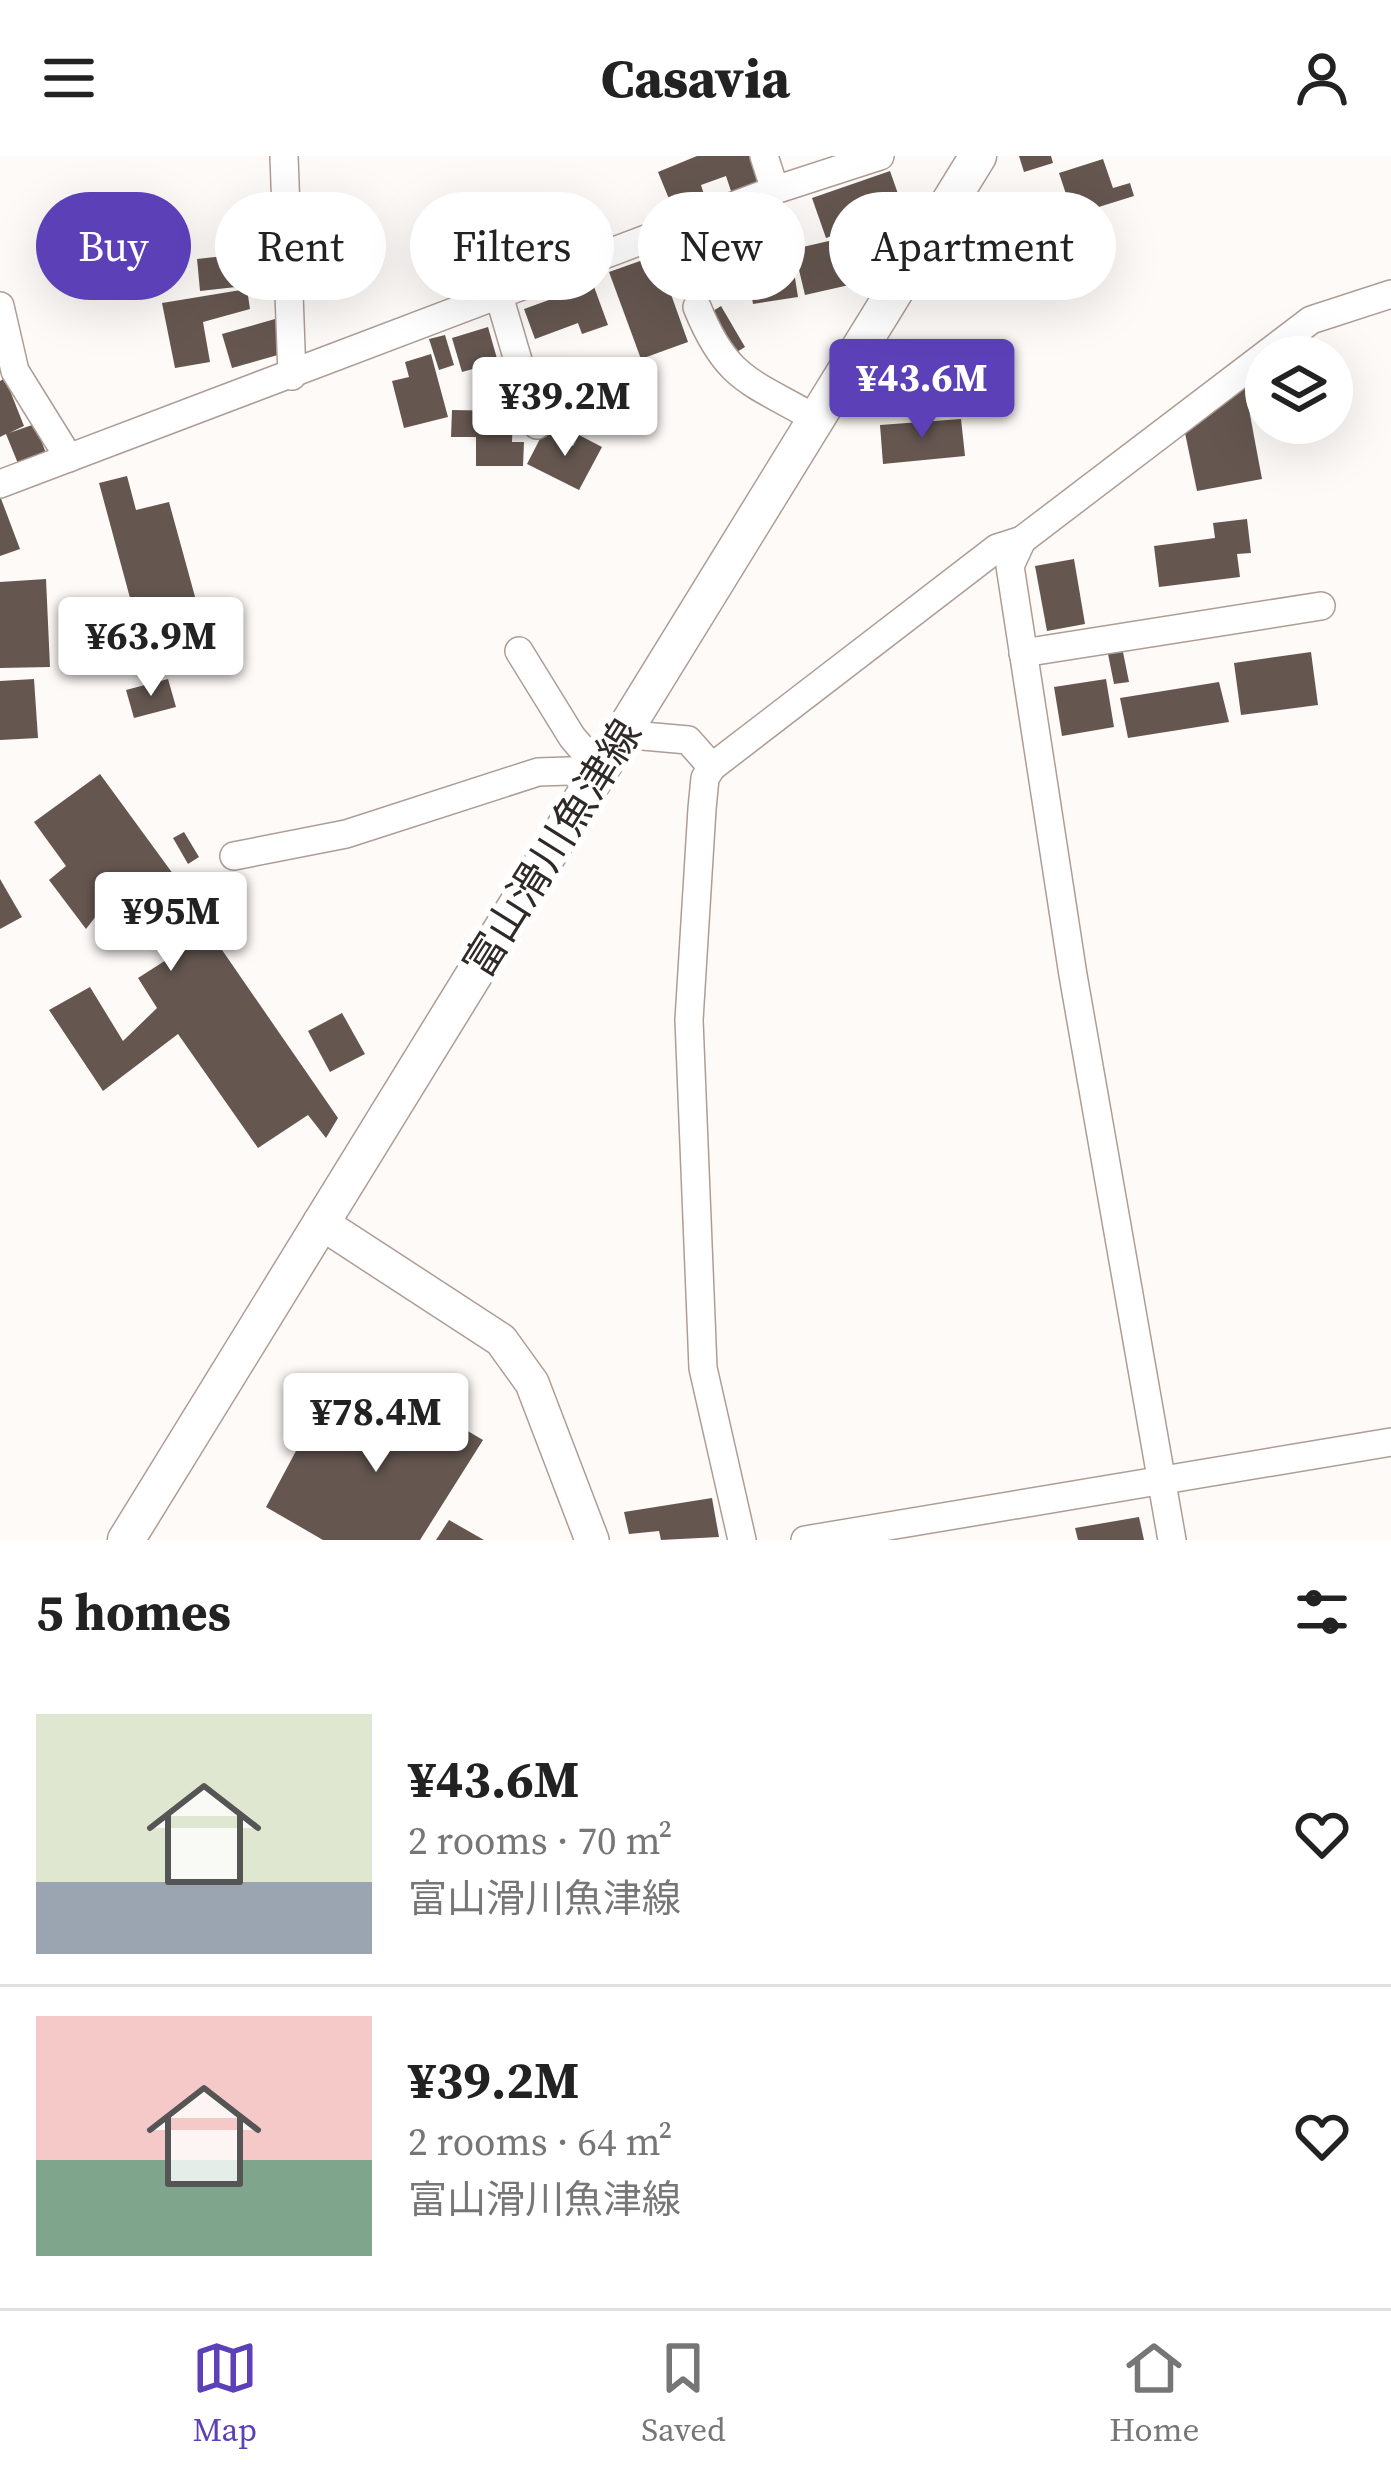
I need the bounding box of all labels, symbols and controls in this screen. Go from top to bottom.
text: Casavia [601,41,790,115]
icon: menu [36,45,102,111]
icon: person [1289,45,1355,111]
chip: Buy [36,192,191,300]
chip: Rent [215,192,386,300]
chip: Filters [410,192,614,300]
chip: New [638,192,805,300]
chip: Apartment [829,192,1116,300]
map controls [1245,336,1353,444]
button: layers [1245,336,1353,444]
pin: ¥43.6M [824,339,1020,441]
text: ¥43.6M [856,351,988,404]
pin: ¥39.2M [467,357,663,459]
text: ¥39.2M [499,369,631,422]
pin: ¥63.9M [53,597,249,699]
text: ¥63.9M [85,609,217,662]
street label: 富山滑川魚津線 [450,708,654,988]
pin: ¥95M [100,872,242,974]
text: ¥95M [122,884,220,937]
pin: ¥78.4M [278,1373,474,1475]
text: ¥78.4M [310,1385,442,1438]
text: 5 homes [36,1577,231,1647]
icon: filters [1289,1579,1355,1645]
text: ¥43.6M [408,1744,580,1814]
icon: home [132,1762,276,1906]
icon: heart [1289,1801,1355,1867]
text: 2 rooms · 70 m² [408,1814,672,1867]
text: 富山滑川魚津線 [408,1872,681,1925]
text: ¥39.2M [408,2045,580,2115]
icon: home [132,2064,276,2208]
icon: heart [1289,2103,1355,2169]
text: 2 rooms · 64 m² [408,2115,672,2168]
text: 富山滑川魚津線 [408,2173,681,2226]
tab: Map [192,2335,258,2452]
tab: Saved [641,2335,726,2452]
tab: Home [1109,2335,1199,2452]

